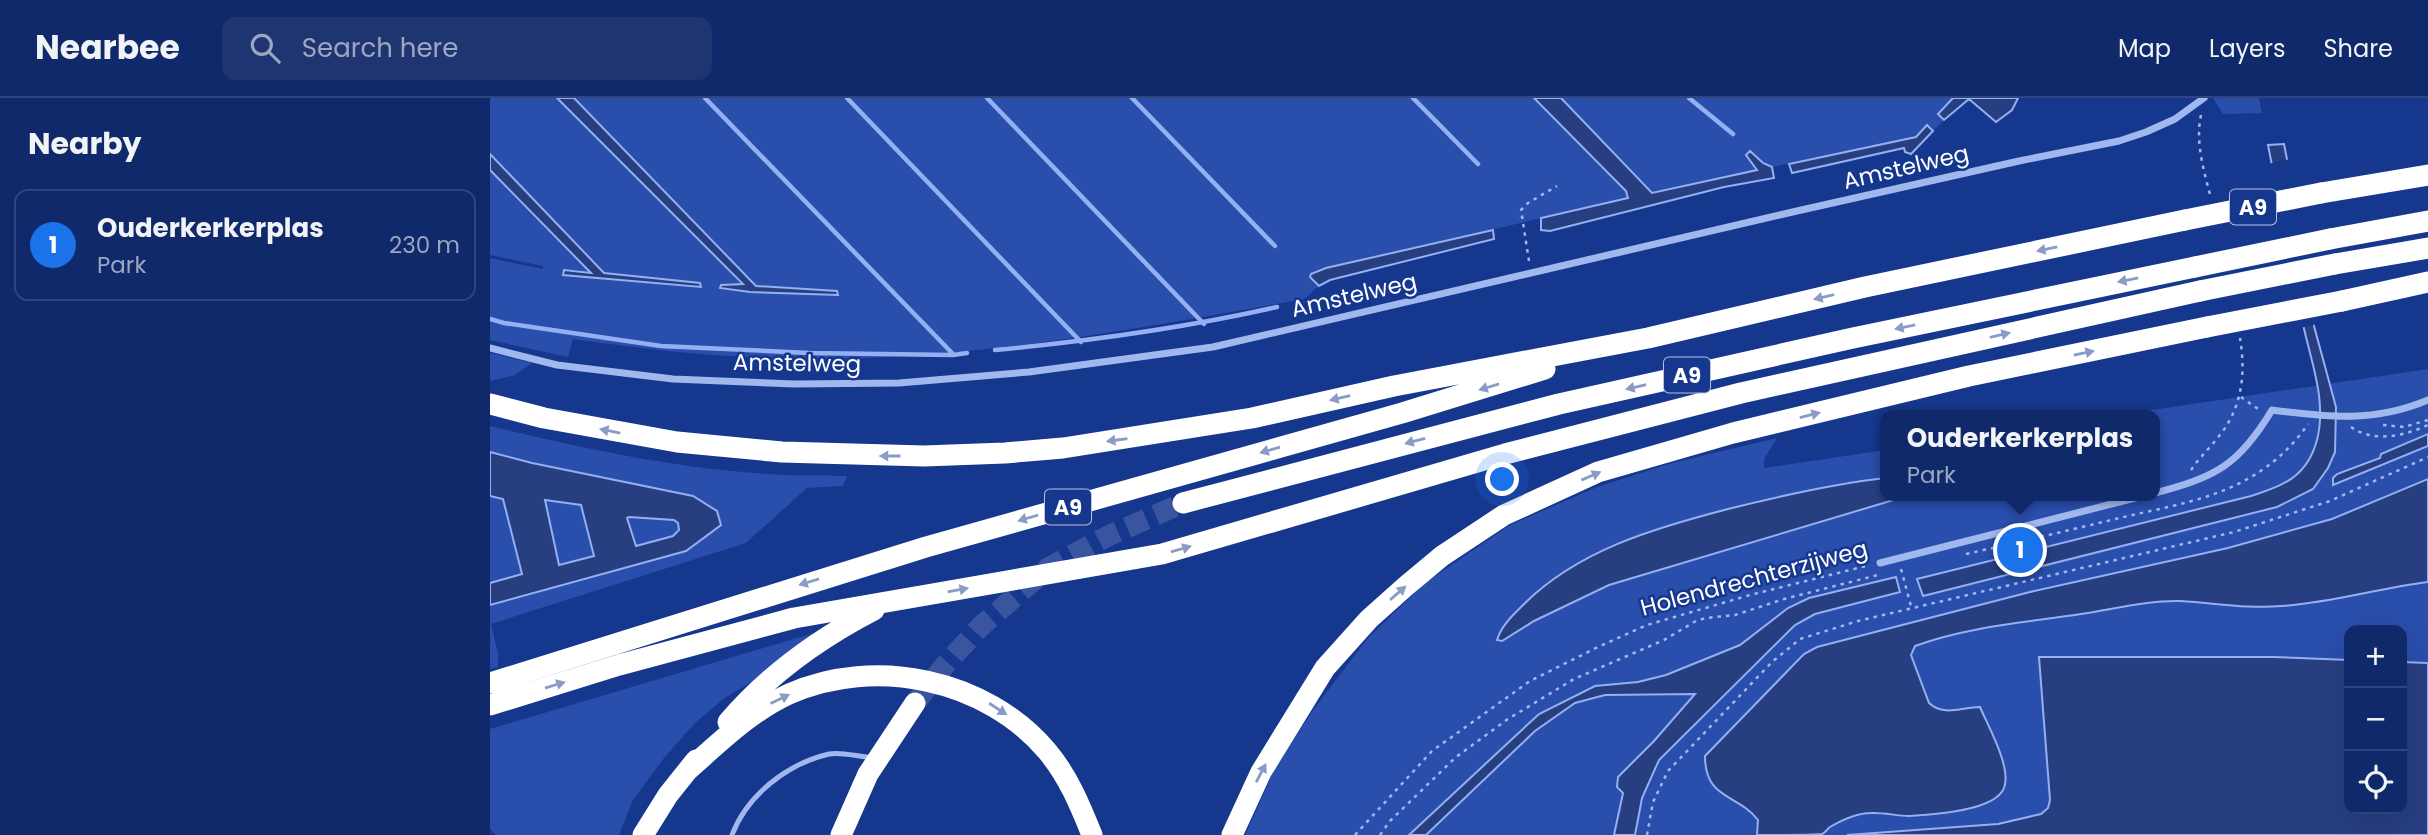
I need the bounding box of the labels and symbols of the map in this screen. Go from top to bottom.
street label: Amstelweg [1840,137,1972,197]
road number: A9 [2230,190,2276,224]
one-way arrow [2036,244,2058,255]
street label: Amstelweg [1288,265,1420,325]
one-way arrow [2117,274,2139,285]
one-way arrow [1813,291,1835,302]
one-way arrow [1894,321,1916,332]
one-way arrow [1989,330,2011,341]
street label: Amstelweg [733,346,861,380]
one-way arrow [2073,347,2095,358]
road number: A9 [1664,358,1710,392]
one-way arrow [1625,381,1647,392]
one-way arrow [1478,382,1499,392]
one-way arrow [1329,393,1351,404]
one-way arrow [1799,409,1821,420]
one-way arrow [599,425,621,436]
one-way arrow [1106,435,1128,446]
one-way arrow [1404,436,1426,447]
one-way arrow [1259,445,1281,456]
one-way arrow [879,450,901,462]
your location [1485,462,1519,496]
one-way arrow [1580,470,1601,481]
road number: A9 [1045,490,1091,524]
one-way arrow [1017,514,1038,524]
pin: 1 [1997,524,2043,576]
street label: Holendrechterzijweg [1637,532,1871,624]
one-way arrow [1171,543,1192,553]
one-way arrow [799,578,820,588]
one-way arrow [947,584,969,595]
one-way arrow [1389,586,1406,601]
one-way arrow [545,679,566,690]
one-way arrow [770,693,790,704]
one-way arrow [988,703,1007,716]
one-way arrow [1255,763,1266,783]

